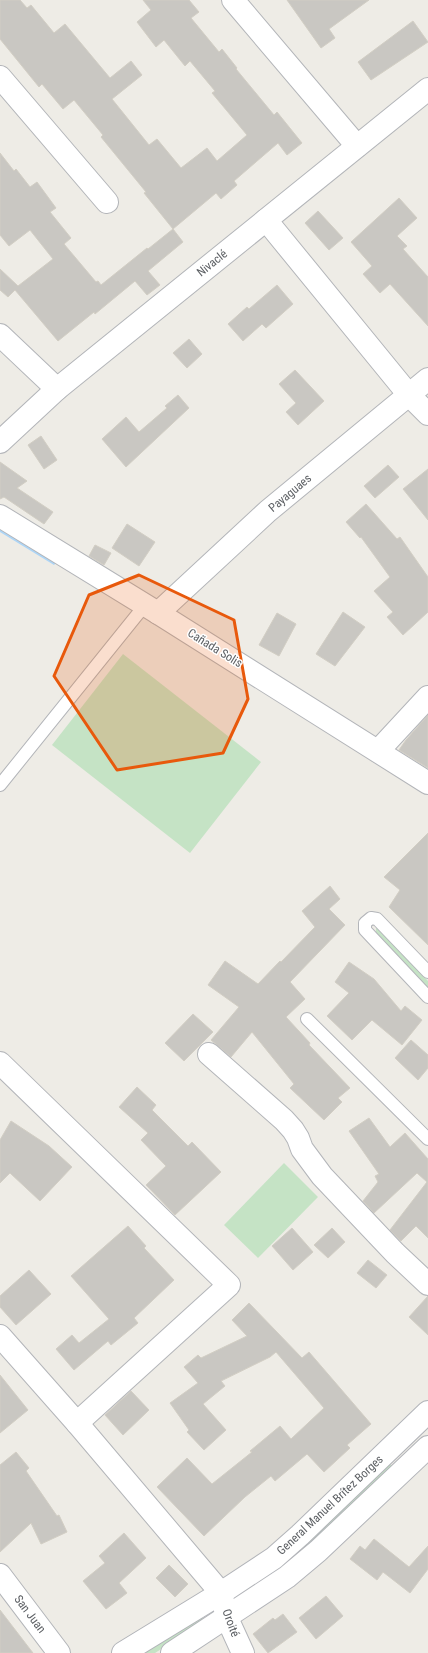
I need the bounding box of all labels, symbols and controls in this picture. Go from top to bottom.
street label: Nivaclé [194,246,230,279]
street label: Payaguaes [266,471,314,515]
street label: Cañada Solis [185,626,245,670]
street label: General Manuel Brítez Borges [274,1452,386,1558]
street label: San Juan [11,1592,49,1636]
street label: Oroité [220,1607,243,1639]

